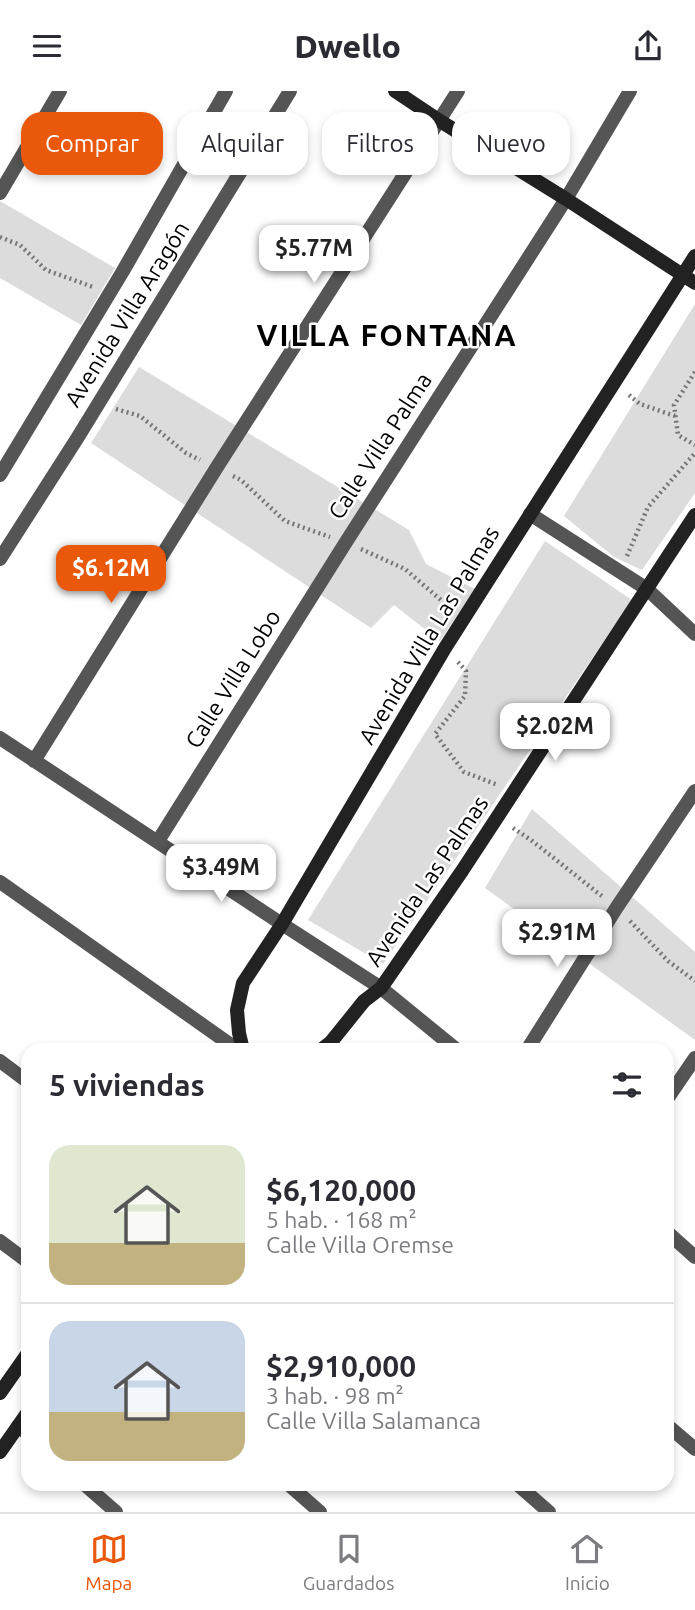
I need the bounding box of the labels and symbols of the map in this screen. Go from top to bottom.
street label: Avenida Villa Aragón [59,217,194,411]
pin: $5.77M [257,225,371,285]
district label: VILLA FONTANA [256,318,518,352]
street label: Calle Villa Palma [323,368,436,523]
street label: Avenida Villa Las Palmas [354,521,504,748]
pin: $6.12M [54,545,168,605]
street label: Calle Villa Lobo [180,605,285,752]
pin: $2.02M [498,703,612,763]
street label: Avenida Las Palmas [360,791,493,970]
pin: $3.49M [164,845,278,904]
pin: $2.91M [500,909,614,969]

